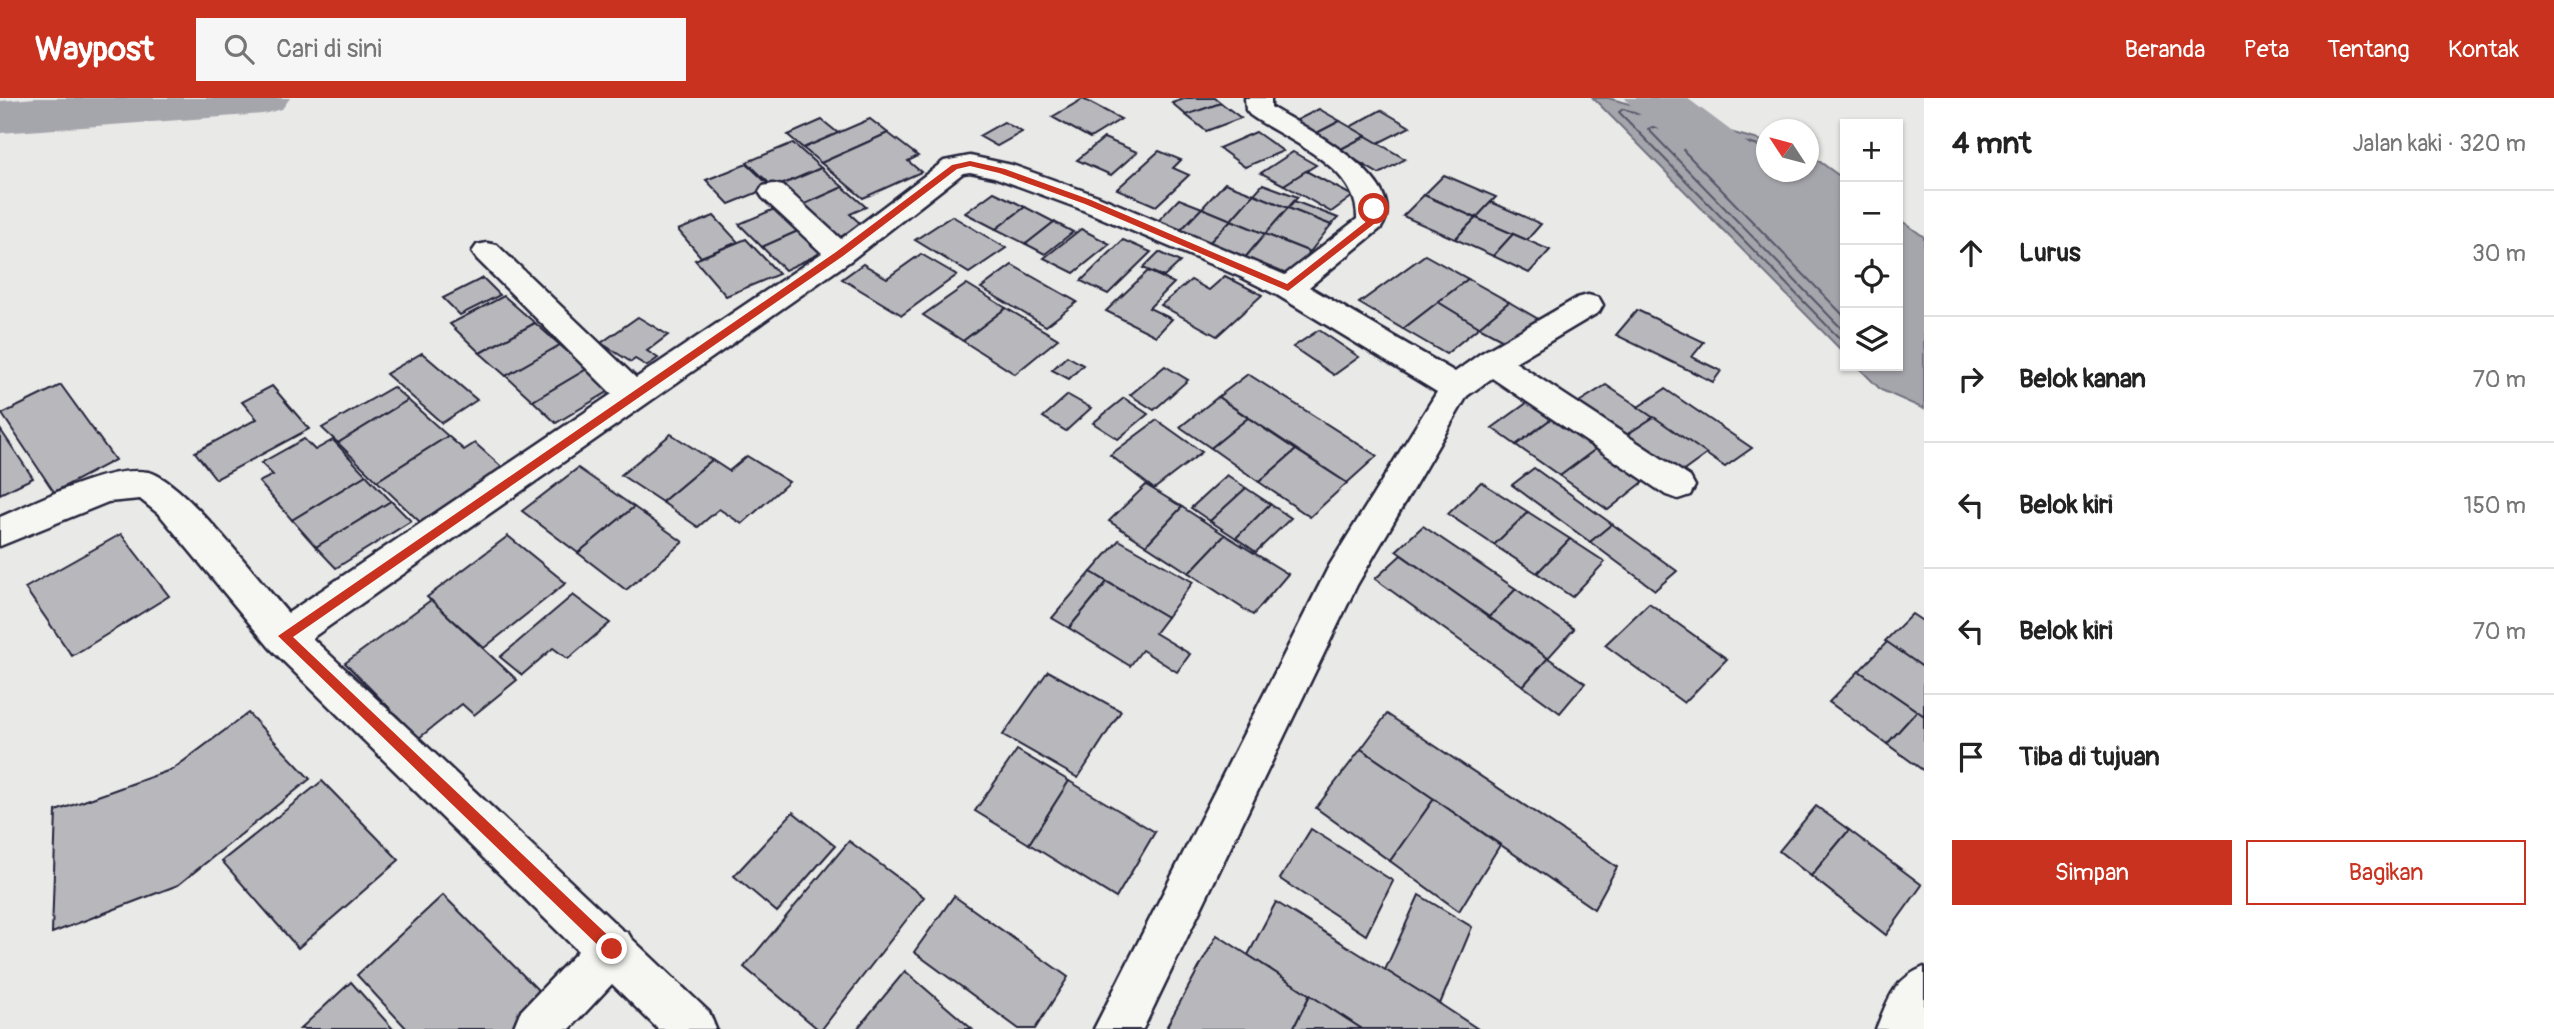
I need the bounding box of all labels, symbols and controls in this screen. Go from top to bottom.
search box [196,18,686,81]
text: Waypost [35,29,154,70]
icon: search [220,30,258,68]
text: Cari di sini [276,33,382,65]
text: Beranda [2124,35,2205,64]
text: Peta [2243,35,2289,64]
text: Tentang [2327,35,2410,64]
text: Kontak [2448,35,2519,64]
north arrow [1756,119,1819,182]
map controls [1840,119,1903,371]
button: + [1840,119,1903,182]
text: 4 mnt [1952,125,2031,162]
text: Jalan kaki · 320 m [2353,129,2526,158]
button: − [1840,182,1903,245]
route start [1358,193,1389,224]
icon: ahead [1952,234,1990,272]
text: Lurus [2019,237,2081,269]
text: 30 m [2472,239,2526,268]
button: locate [1840,245,1903,308]
button: layers [1840,308,1903,371]
icon: right [1952,360,1990,398]
text: Belok kanan [2019,363,2146,395]
text: 70 m [2473,365,2526,394]
icon: left [1952,486,1990,524]
text: Belok kiri [2019,489,2113,521]
text: 150 m [2463,491,2526,520]
icon: left [1952,612,1990,650]
text: Belok kiri [2019,615,2113,647]
text: 70 m [2473,617,2526,646]
icon: arrive [1952,738,1990,776]
text: Tiba di tujuan [2019,741,2160,773]
button: Simpan [1952,840,2232,905]
button: Bagikan [2246,840,2526,905]
route end [596,933,627,964]

